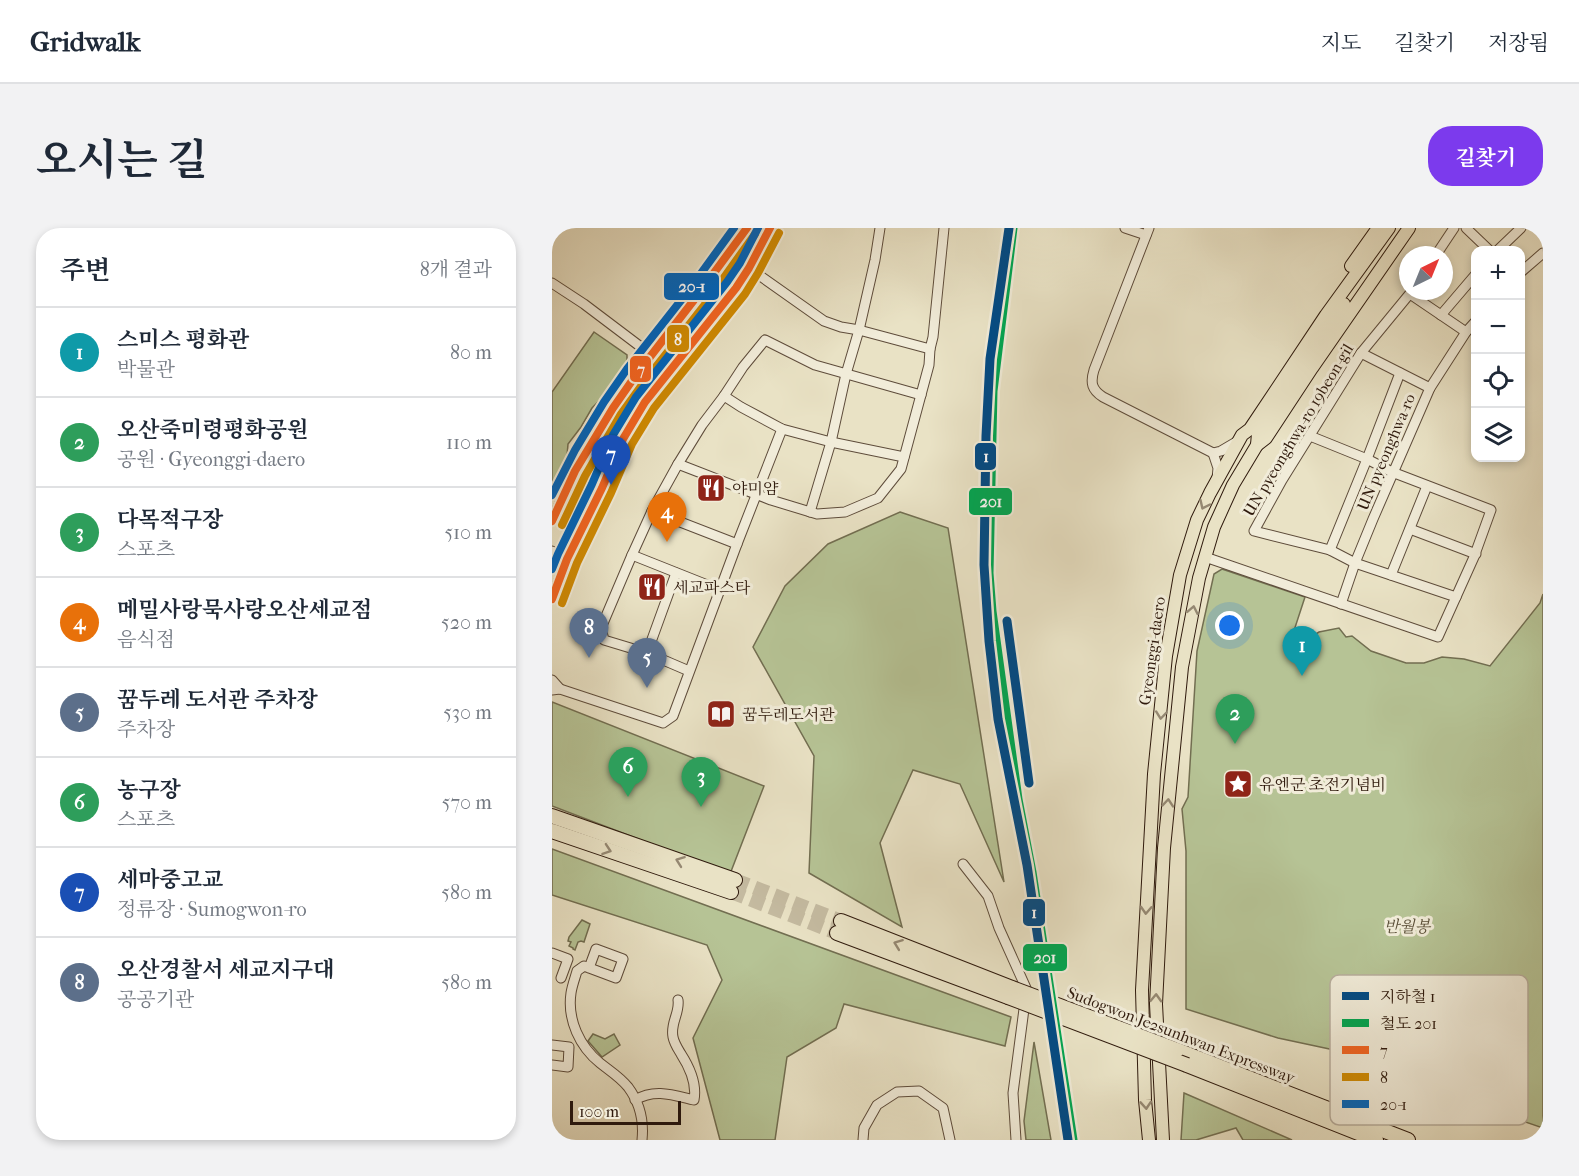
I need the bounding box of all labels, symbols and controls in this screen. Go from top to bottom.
text: Gridwalk [30,25,141,58]
text: 지도 [1321,31,1361,55]
text: 길찾기 [1394,31,1455,55]
text: 저장됨 [1488,31,1549,55]
button: 길찾기 [1428,126,1543,186]
text: 오시는 길 [36,136,207,185]
north arrow [1399,246,1453,300]
map controls [1471,246,1525,462]
button: + [1471,246,1525,300]
text: 주변 [60,255,110,286]
text: 8개 결과 [420,258,492,281]
line badge: 20-1 [663,272,720,301]
text: 20-1 [679,277,706,296]
button: − [1471,300,1525,354]
line badge: 8 [666,324,690,353]
text: 스미스 평화관 [117,327,249,353]
text: 8 [674,330,682,349]
street label: UN pyeonghwa-ro 19beon-gil [1239,340,1357,520]
text: 1 [76,341,83,364]
text: 80 m [450,341,492,364]
button: locate [1471,354,1525,408]
line badge: 7 [629,355,652,383]
text: 박물관 [117,358,175,381]
text: 7 [636,360,645,379]
street label: UN pyeonghwa-ro [1353,391,1419,513]
button: layers [1471,408,1525,462]
text: 오산죽미령평화공원 [117,417,308,443]
text: 2 [74,431,85,454]
text: 110 m [446,431,492,454]
pin: 7 [592,436,630,485]
line badge: 1 [974,442,997,471]
text: 1 [983,447,989,466]
text: 공원 · Gyeonggi-daero [117,448,305,471]
restaurant icon: 야미얌 [695,472,727,504]
place label: 야미얌 [732,479,779,498]
line badge: 201 [968,487,1013,516]
pin: 4 [648,492,686,542]
text: 201 [980,492,1003,511]
one-way arrow [1200,499,1212,510]
text: 다목적구장 [117,507,223,533]
text: 3 [75,521,84,544]
text: 510 m [444,521,492,544]
text: 스포츠 [117,538,175,561]
restaurant icon: 세교파스타 [636,571,668,603]
place label: 세교파스타 [673,578,751,597]
street label: Gyeonggi-daero [1135,595,1169,707]
text: 메밀사랑묵사랑오산세교점 [117,597,372,623]
one-way arrow [1186,605,1199,615]
pin: 8 [570,608,609,658]
text: 4 [74,611,85,634]
text: 520 m [441,611,492,634]
your location [1215,611,1244,640]
pin: 1 [1282,626,1322,676]
text: 음식점 [117,628,175,651]
pin: 5 [628,638,667,688]
text: 꿈두레 도서관 주차장 [117,687,318,713]
pin: 2 [1216,694,1254,744]
library icon: 꿈두레도서관 [705,698,737,730]
text: 5 [75,701,84,724]
text: 530 m [443,701,492,724]
place label: 꿈두레도서관 [742,705,835,724]
one-way arrow [1155,711,1167,720]
text: 주차장 [117,718,175,741]
pin: 6 [608,748,648,797]
pin: 3 [682,758,720,807]
place icon: 유엔군 초전기념비 [1222,768,1254,800]
place label: 유엔군 초전기념비 [1259,775,1386,794]
text: 농구장 [117,777,181,803]
text: 6 [74,791,85,814]
text: 570 m [442,791,492,814]
one-way arrow [1161,799,1174,808]
text: 스포츠 [117,808,175,831]
one-way arrow [601,842,612,855]
one-way arrow [675,855,686,868]
text: 세마중고교 [117,867,223,893]
text: 7 [75,881,84,904]
text: 580 m [441,881,492,904]
text: 정류장 · Sumogwon-ro [117,898,307,921]
line badge: 1 [1022,898,1046,927]
text: 1 [1031,903,1037,922]
one-way arrow [1139,905,1152,914]
park label: 반월봉 [1384,917,1432,936]
one-way arrow [894,939,905,951]
line badge: 201 [1022,943,1068,972]
text: 201 [1034,948,1057,967]
text: 오산경찰서 세교지구대 [117,957,334,983]
text: 8 [74,971,85,994]
text: 580 m [441,971,492,994]
legend [1330,975,1528,1125]
street label: Sudogwon Je2sunhwan Expressway [1065,983,1298,1087]
text: 지하철 1 [1380,987,1436,1006]
text: 공공기관 [117,988,194,1011]
one-way arrow [1150,993,1163,1002]
text: 철도 201 [1380,1014,1437,1033]
text: 7 [1380,1041,1388,1060]
text: 8 [1380,1068,1388,1087]
text: 20-1 [1380,1095,1407,1114]
scale bar [570,1098,681,1126]
one-way arrow [1139,1100,1152,1109]
text: 100 m [579,1102,619,1121]

